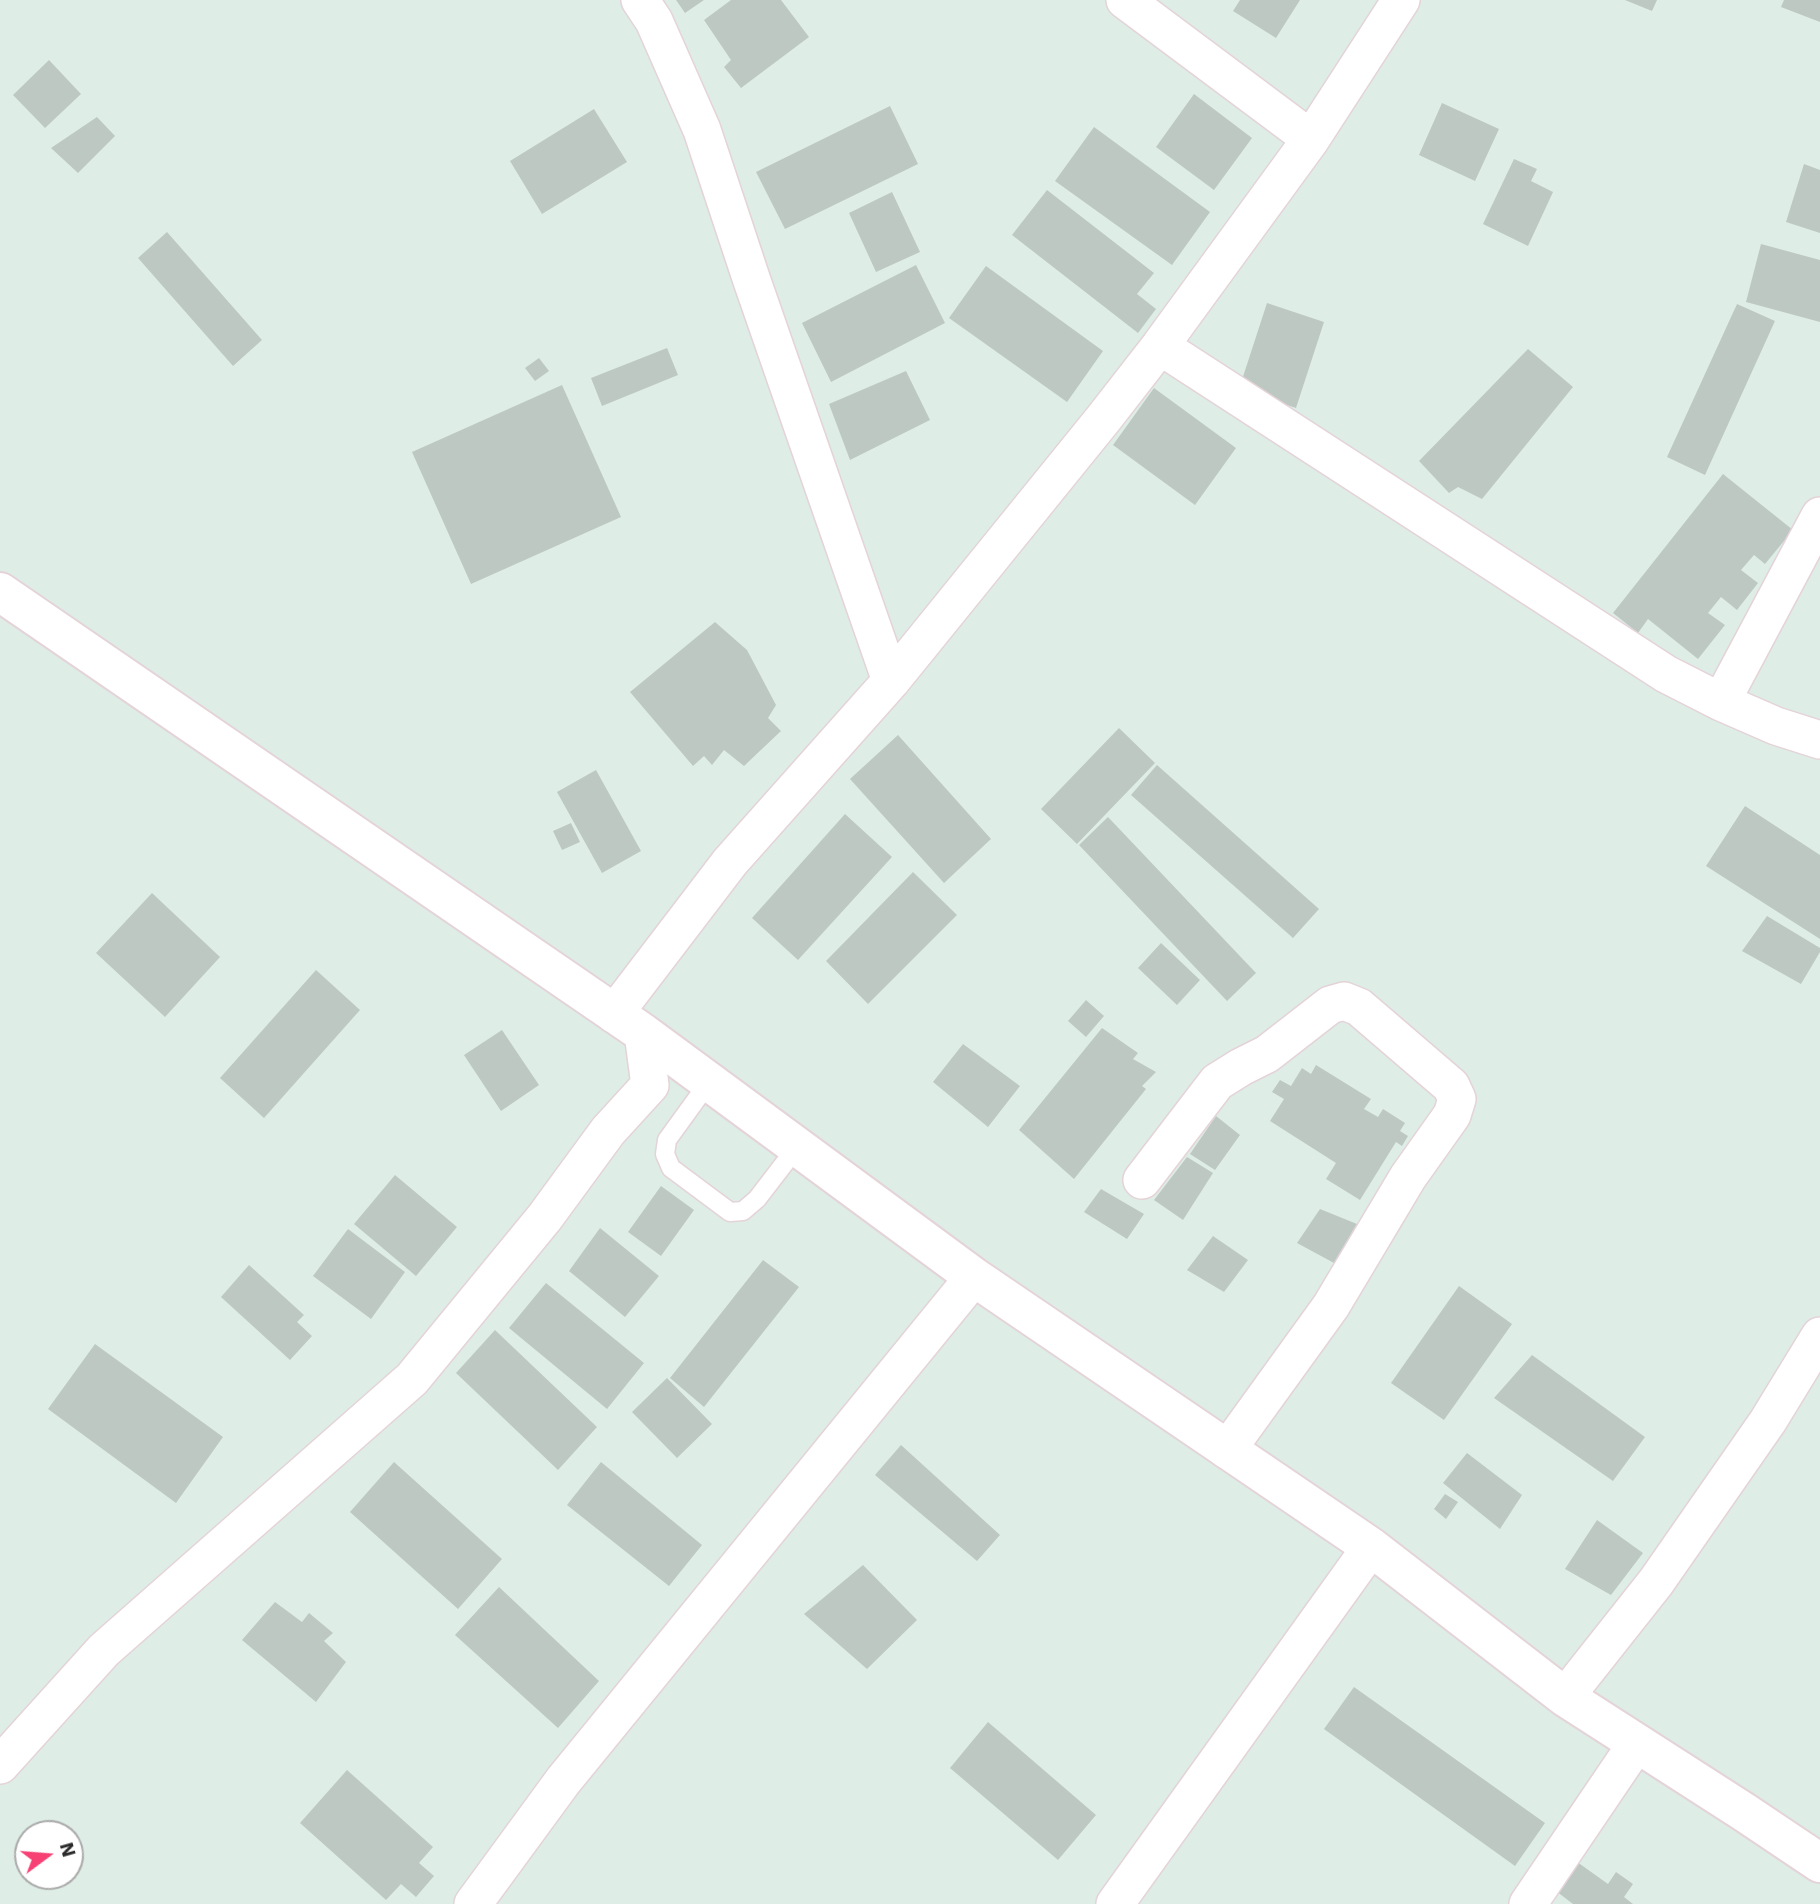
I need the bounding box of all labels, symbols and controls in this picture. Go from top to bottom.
north arrow [14,1820,84,1890]
text: N [55,1840,81,1860]

